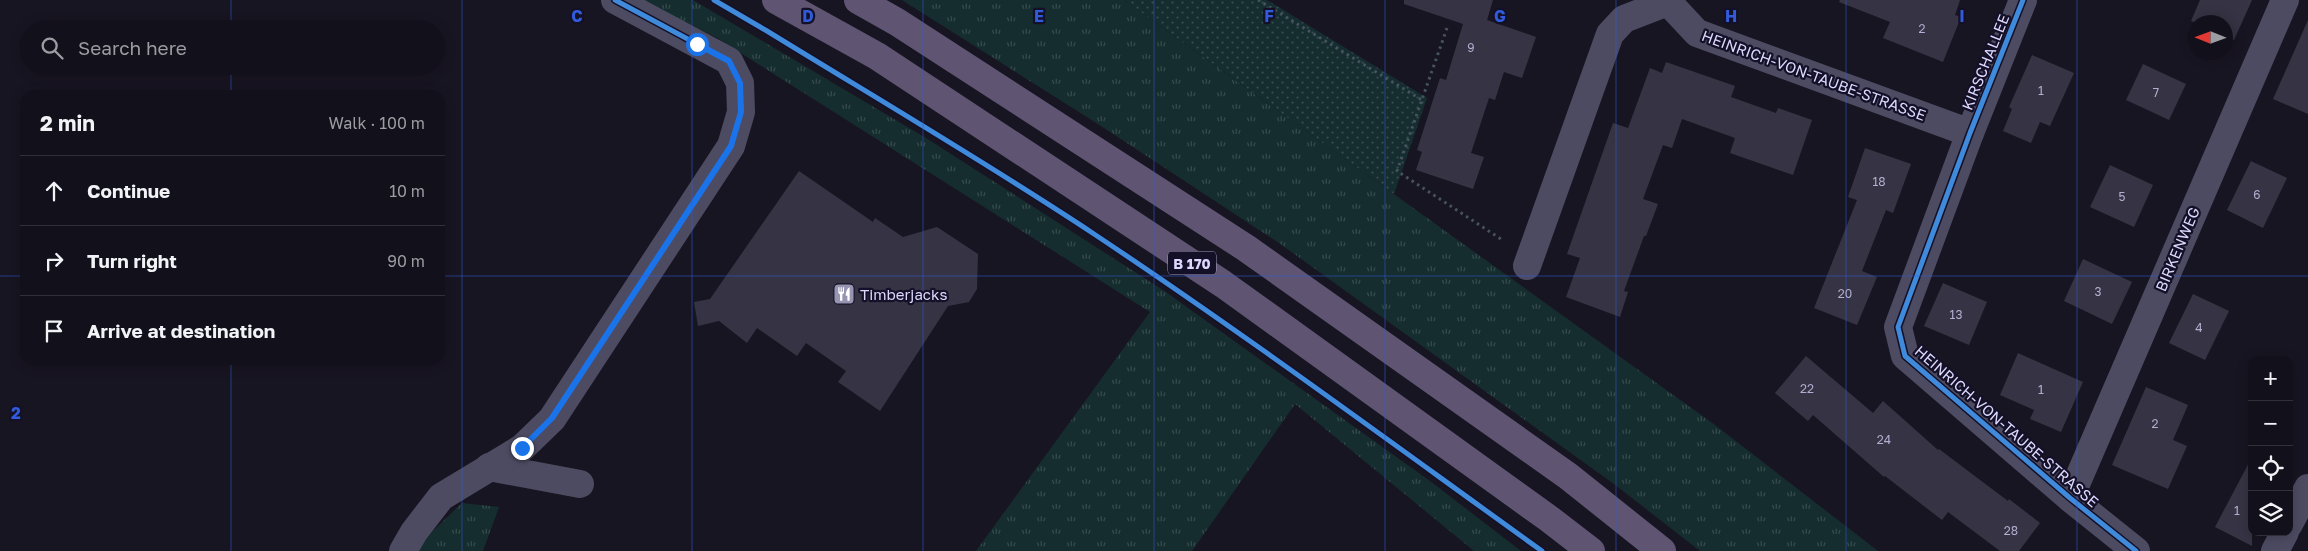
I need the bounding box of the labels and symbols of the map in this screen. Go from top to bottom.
text: C [571,6,583,26]
text: D [802,6,814,26]
text: E [1034,6,1044,26]
text: F [1264,6,1274,26]
text: G [1494,6,1506,26]
text: H [1725,6,1737,26]
street label: KIRSCHALLEE [1958,11,2012,113]
north arrow [2188,15,2233,60]
house number: 2 [1919,21,1926,36]
street label: HEINRICH-VON-TAUBE-STRASSE [1700,26,1928,124]
route start [686,33,709,56]
house number: 9 [1467,40,1475,55]
house number: 1 [2038,83,2044,98]
house number: 7 [2153,85,2159,100]
house number: 18 [1872,174,1886,189]
house number: 6 [2253,187,2261,202]
house number: 5 [2119,189,2126,204]
street label: BIRKENWEG [2151,204,2203,294]
road number: B 170 [1168,252,1216,274]
restaurant icon: Timberjacks [832,282,856,306]
house number: 3 [2094,284,2102,299]
place label: Timberjacks [860,285,948,303]
house number: 20 [1838,286,1852,301]
house number: 13 [1950,307,1962,322]
house number: 4 [2195,320,2203,335]
street label: HEINRICH-VON-TAUBE-STRASSE [1912,341,2102,511]
house number: 22 [1800,381,1814,396]
house number: 1 [2038,382,2044,397]
text: 2 [11,403,21,423]
house number: 2 [2152,416,2159,431]
house number: 24 [1877,432,1891,447]
route end [511,437,534,460]
house number: 1 [2234,503,2240,518]
house number: 28 [2004,523,2018,538]

